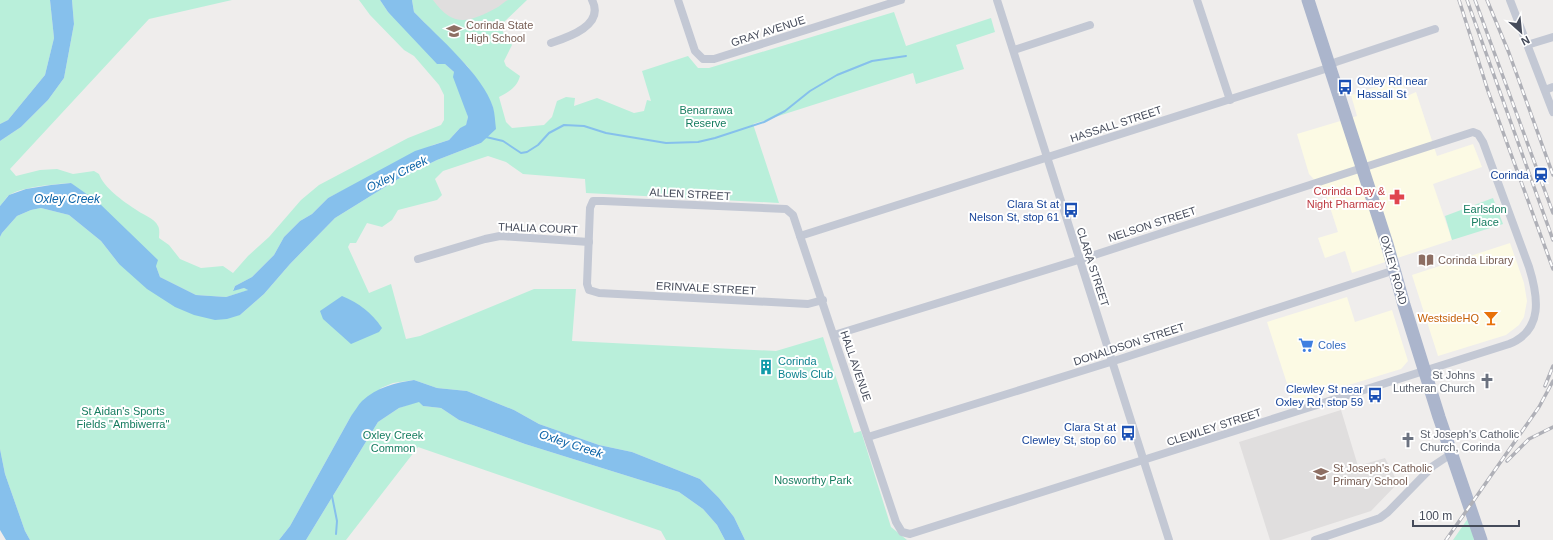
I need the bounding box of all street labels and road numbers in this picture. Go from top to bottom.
street label: GRAY AVENUE [730,13,806,49]
street label: HASSALL STREET [1069,103,1164,144]
street label: ALLEN STREET [649,186,731,202]
street label: NELSON STREET [1107,204,1198,244]
street label: THALIA COURT [498,221,578,235]
street label: CLARA STREET [1075,226,1112,308]
street label: OXLEY ROAD [1378,234,1410,306]
street label: ERINVALE STREET [656,279,757,297]
street label: DONALDSON STREET [1072,320,1186,368]
street label: HALL AVENUE [838,329,874,403]
street label: CLEWLEY STREET [1165,406,1263,448]

